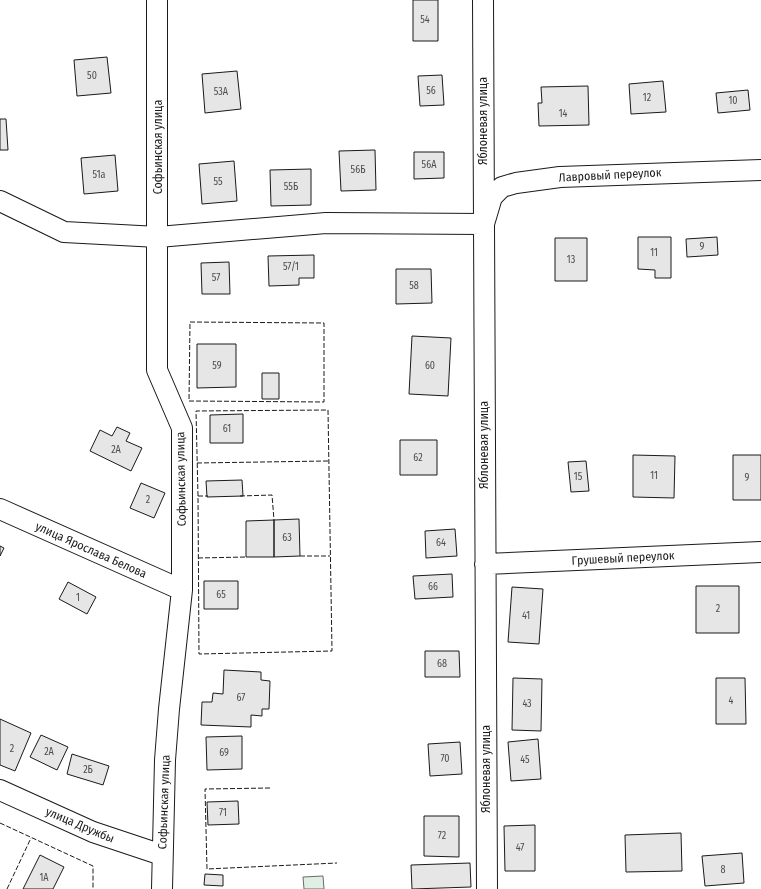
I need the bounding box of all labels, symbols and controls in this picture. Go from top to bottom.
house number: 54 [420,14,430,26]
house number: 50 [87,70,97,82]
street label: Яблоневая улица [476,77,490,165]
house number: 56 [426,85,436,97]
house number: 53А [214,86,229,98]
house number: 12 [643,92,652,104]
house number: 10 [728,95,738,107]
street label: Софьинская улица [151,100,165,194]
house number: 14 [559,108,568,120]
house number: 56А [422,159,437,171]
house number: 56Б [351,164,365,176]
street label: Лавровый переулок [558,165,662,185]
house number: 51а [93,169,106,181]
house number: 55 [213,176,223,188]
house number: 55Б [284,181,298,193]
house number: 9 [700,241,705,253]
house number: 11 [650,247,658,259]
house number: 13 [567,254,576,266]
house number: 57/1 [283,261,299,273]
house number: 57 [212,272,220,284]
house number: 58 [409,280,419,292]
house number: 59 [212,360,222,372]
house number: 60 [425,360,435,372]
street label: Яблоневая улица [477,401,491,489]
house number: 61 [223,423,231,435]
street label: Софьинская улица [173,431,189,526]
house number: 2А [111,444,122,456]
house number: 62 [413,452,423,464]
house number: 11 [650,470,658,482]
house number: 15 [574,471,583,483]
house number: 9 [745,472,750,484]
house number: 2 [146,494,151,506]
street label: улица Ярослава Белова [33,519,149,581]
house number: 63 [282,532,292,544]
house number: 64 [436,537,446,549]
street label: Грушевый переулок [571,548,675,568]
house number: 66 [428,581,438,593]
house number: 65 [216,589,226,601]
house number: 1 [76,592,80,604]
house number: 2 [716,603,721,615]
house number: 41 [522,610,530,622]
house number: 68 [437,658,447,670]
house number: 67 [237,692,245,704]
house number: 4 [729,695,734,707]
house number: 43 [522,698,532,710]
street label: Яблоневая улица [479,725,493,813]
house number: 2 [10,743,15,755]
house number: 2А [44,746,55,758]
house number: 69 [219,747,229,759]
house number: 70 [440,753,450,765]
street label: Софьинская улица [155,754,173,850]
house number: 45 [520,754,530,766]
house number: 2Б [83,764,93,776]
street label: улица Дружбы [44,804,116,846]
house number: 71 [219,807,227,819]
house number: 72 [438,830,447,842]
house number: 47 [516,842,524,854]
house number: 8 [721,864,726,876]
house number: 1А [39,872,49,884]

